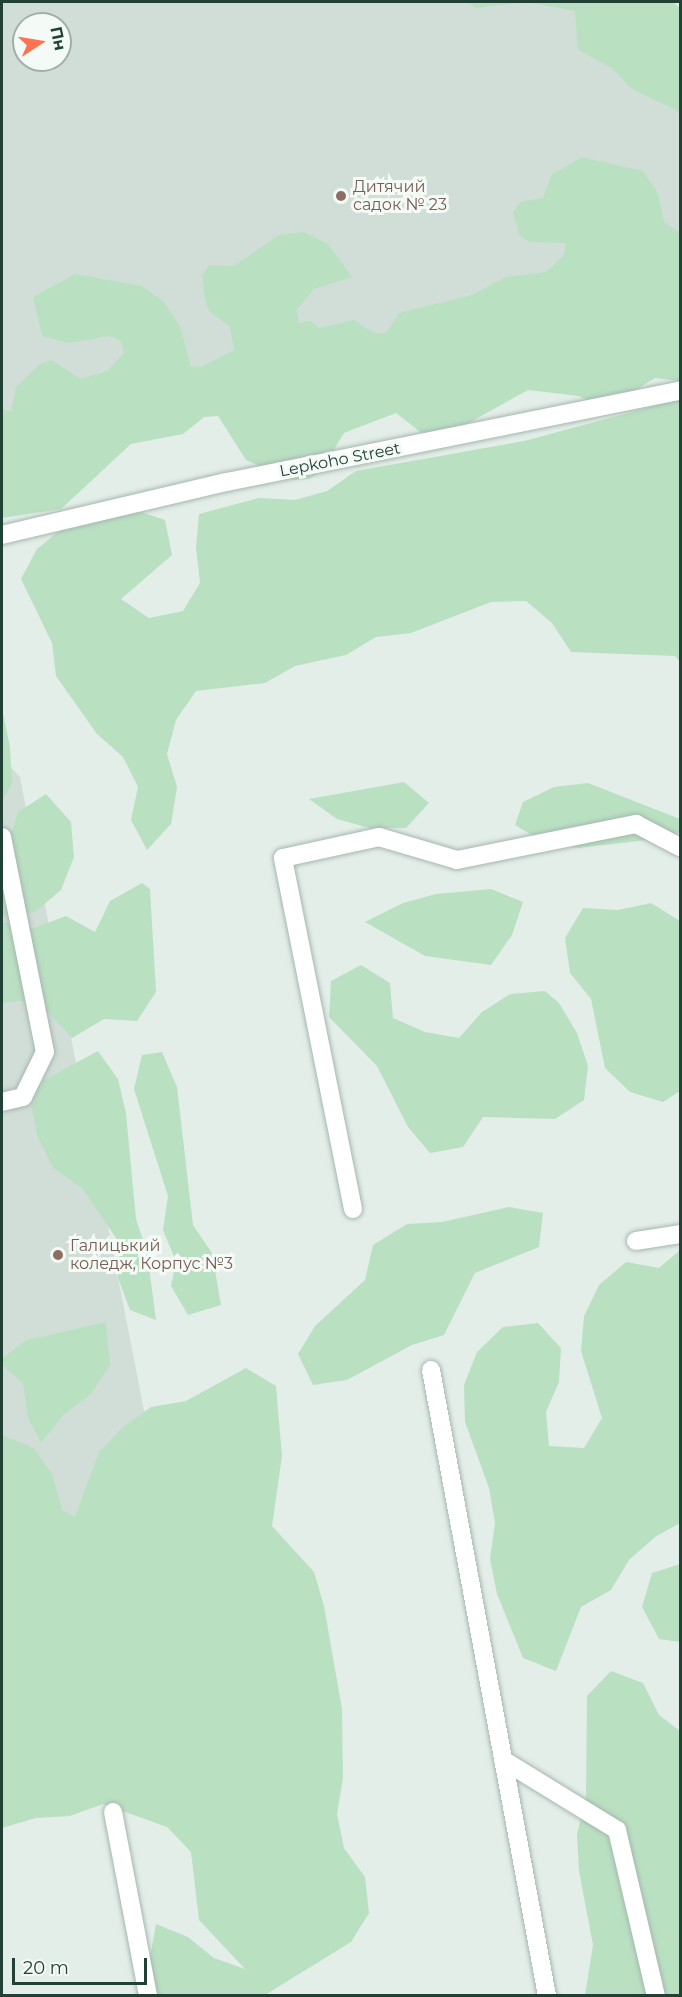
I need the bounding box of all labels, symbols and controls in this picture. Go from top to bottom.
north arrow [12,12,72,72]
text: Пн [46,25,70,52]
place label: Дитячий садок № 23 [353,177,447,215]
marker: Дитячий садок № 23 [334,189,348,203]
street label: Lepkoho Street [278,439,402,481]
place label: Галицький коледж, Корпус №3 [70,1236,233,1274]
marker: Галицький коледж, Корпус №3 [51,1248,65,1262]
scale bar [15,1946,150,1984]
text: 20 m [23,1957,69,1979]

